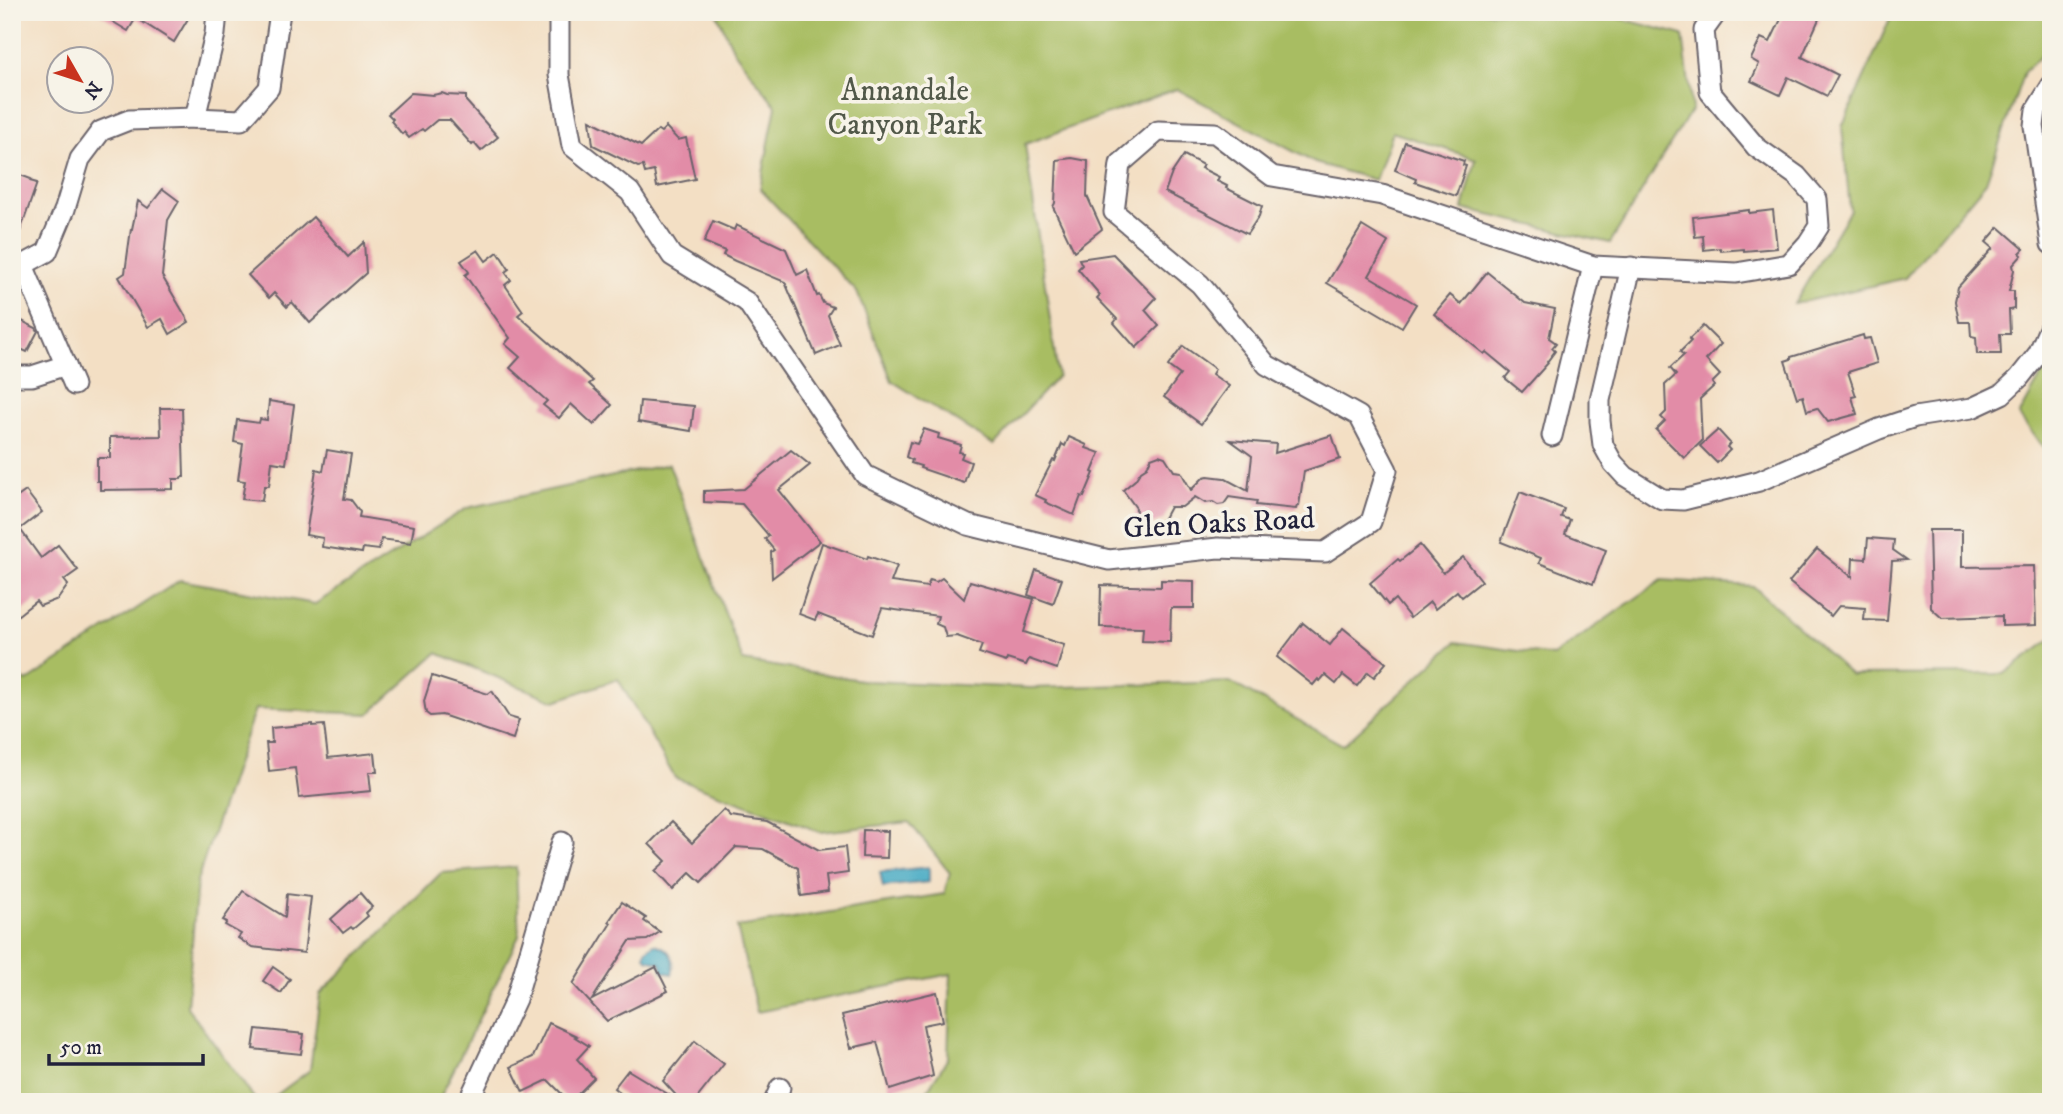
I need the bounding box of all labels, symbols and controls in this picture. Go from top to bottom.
north arrow [46,46,116,116]
park label: Annandale Canyon Park [827,73,983,144]
text: N [78,76,106,103]
street label: Glen Oaks Road [1122,501,1316,547]
scale bar [49,1023,203,1067]
text: 50 m [60,1035,102,1061]

